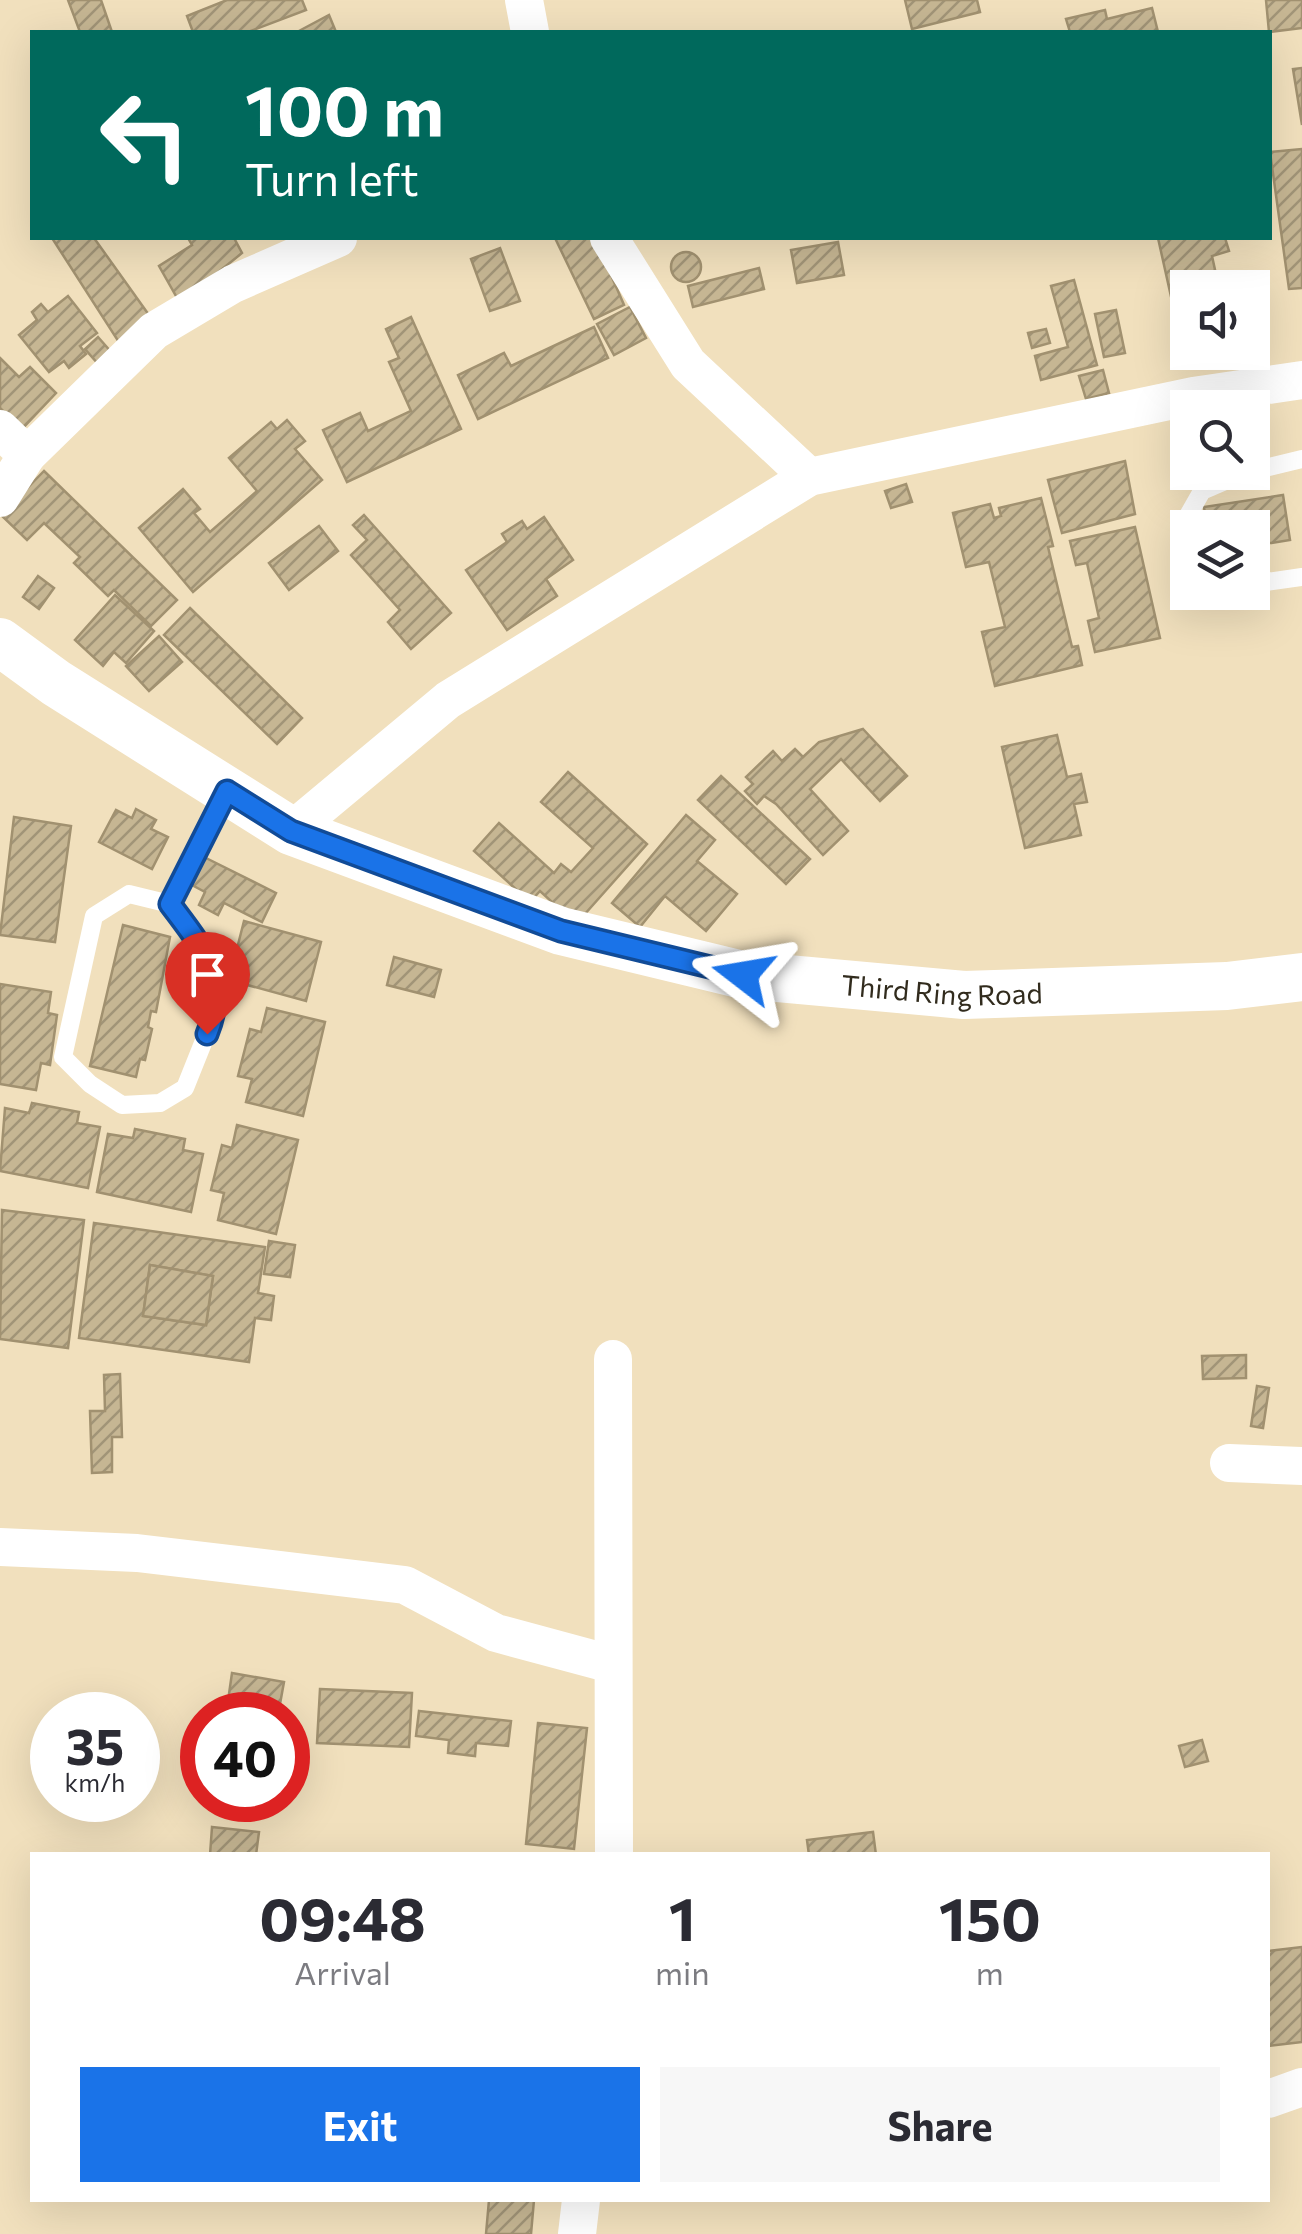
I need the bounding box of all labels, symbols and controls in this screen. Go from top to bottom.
text: 100 m [245,65,444,150]
icon: left [80,70,210,200]
text: Turn left [245,150,419,205]
map controls [1170,270,1270,610]
button: sound [1170,270,1270,370]
button: search [1170,390,1270,490]
button: layers [1170,510,1270,610]
position arrow [691,923,795,1027]
pin [165,932,250,1035]
icon: arrive [180,947,235,1002]
street label: Third Ring Road [840,967,1043,1012]
speed limit sign: 40 [180,1692,310,1822]
text: 35 [66,1714,124,1775]
text: km/h [65,1767,125,1797]
text: 09:48 [259,1880,426,1953]
text: 1 [669,1880,696,1953]
text: 150 [939,1880,1041,1953]
text: Arrival [294,1952,391,1992]
text: min [655,1952,710,1992]
text: m [976,1952,1004,1992]
button: Exit [80,2067,640,2182]
button: Share [660,2067,1220,2182]

